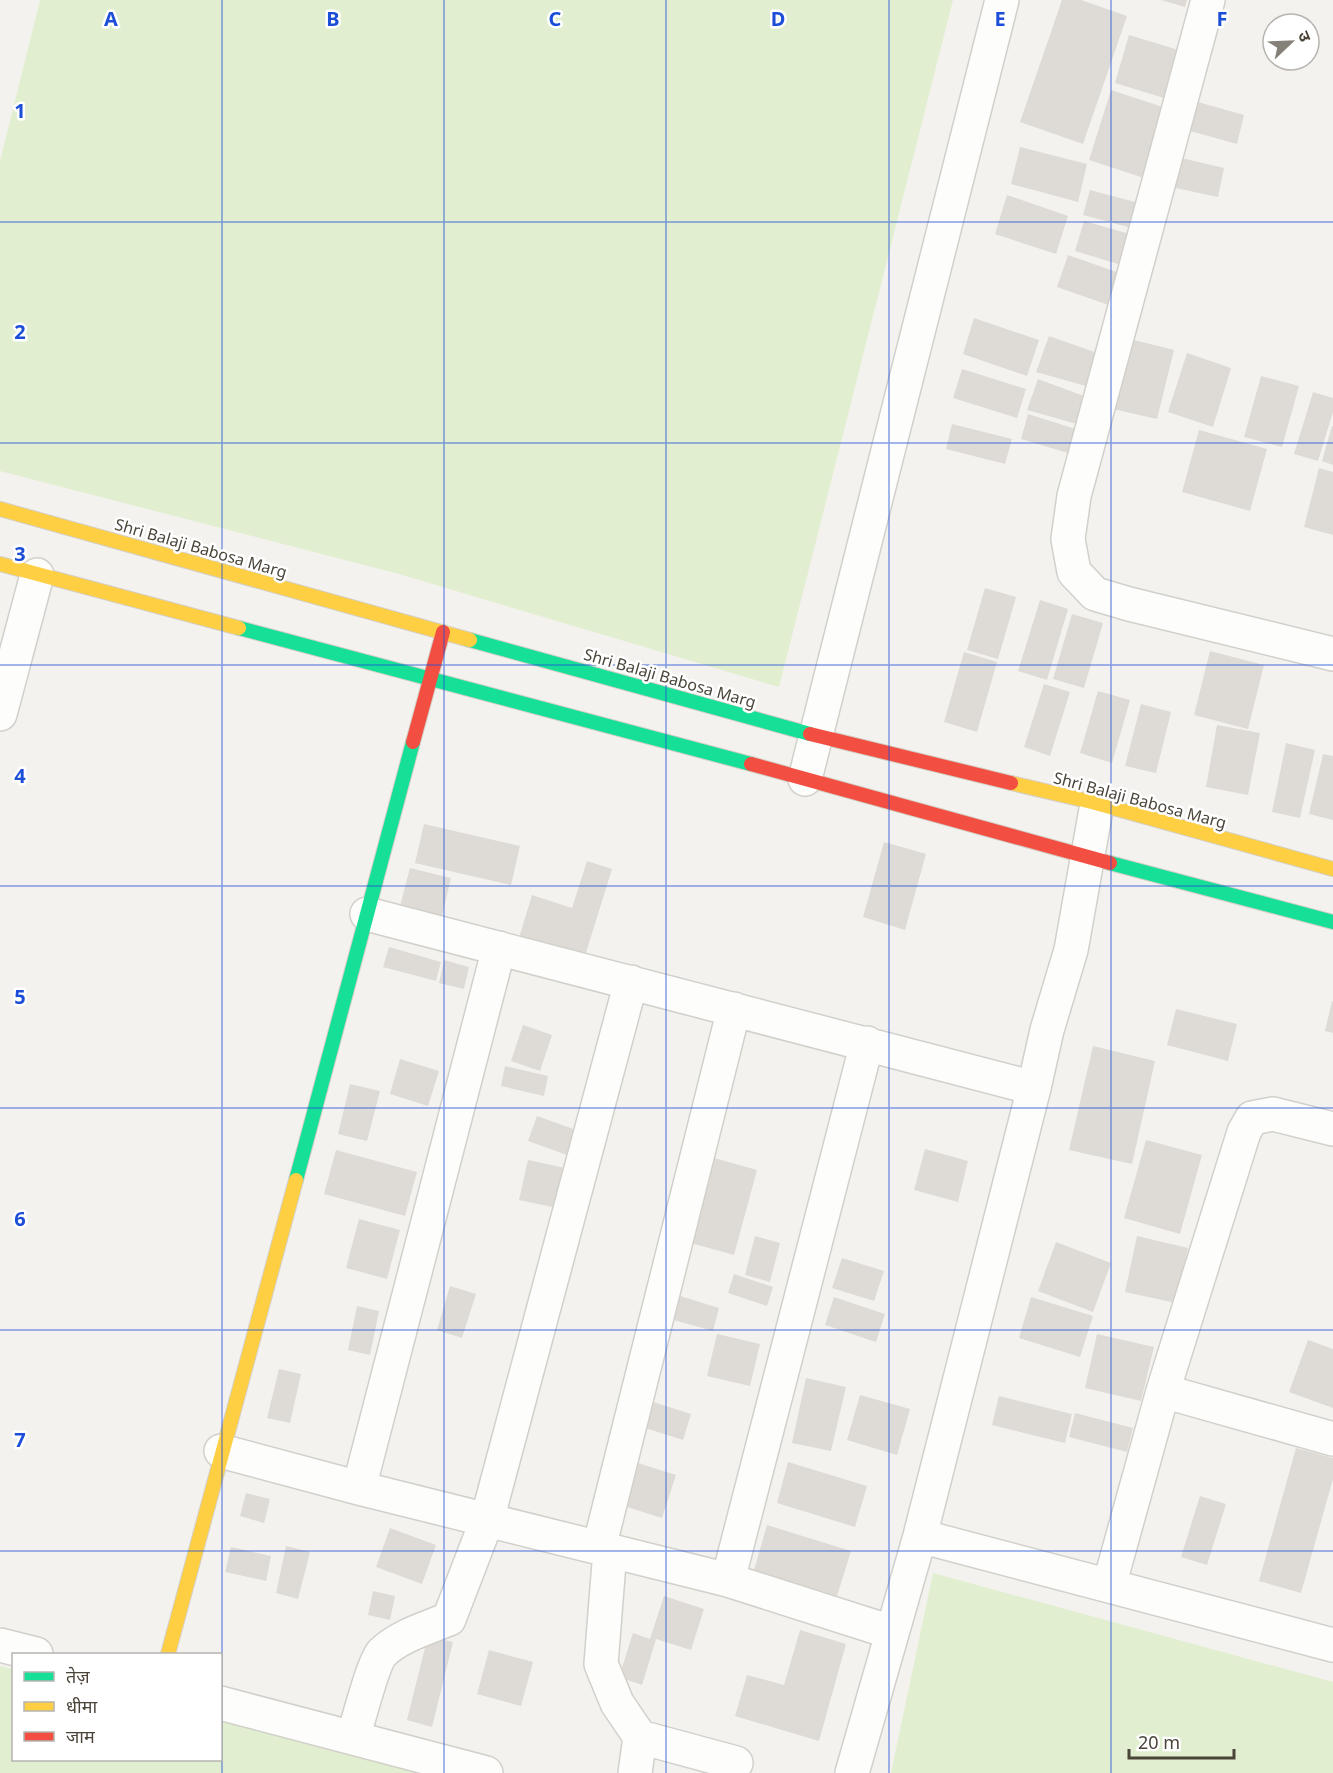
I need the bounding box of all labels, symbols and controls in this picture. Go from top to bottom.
text: A [104,5,118,32]
text: B [326,5,340,32]
text: C [549,5,562,32]
text: D [771,5,785,32]
text: E [994,5,1006,32]
text: F [1217,5,1227,32]
north arrow [1261,12,1321,72]
text: उ [1293,28,1317,45]
text: 1 [14,97,26,124]
text: 2 [14,318,26,345]
street label: Shri Balaji Babosa Marg [112,513,290,583]
text: 3 [14,540,26,567]
street label: Shri Balaji Babosa Marg [581,643,759,713]
text: 4 [14,762,26,789]
street label: Shri Balaji Babosa Marg [1051,766,1229,834]
text: 5 [14,983,26,1010]
text: 6 [14,1205,26,1232]
text: 7 [14,1426,26,1453]
legend [12,1653,222,1761]
text: तेज़ [66,1664,90,1688]
text: धीमा [66,1694,97,1718]
scale bar [1129,1722,1234,1760]
text: जाम [66,1724,96,1748]
text: 20 m [1138,1730,1180,1754]

